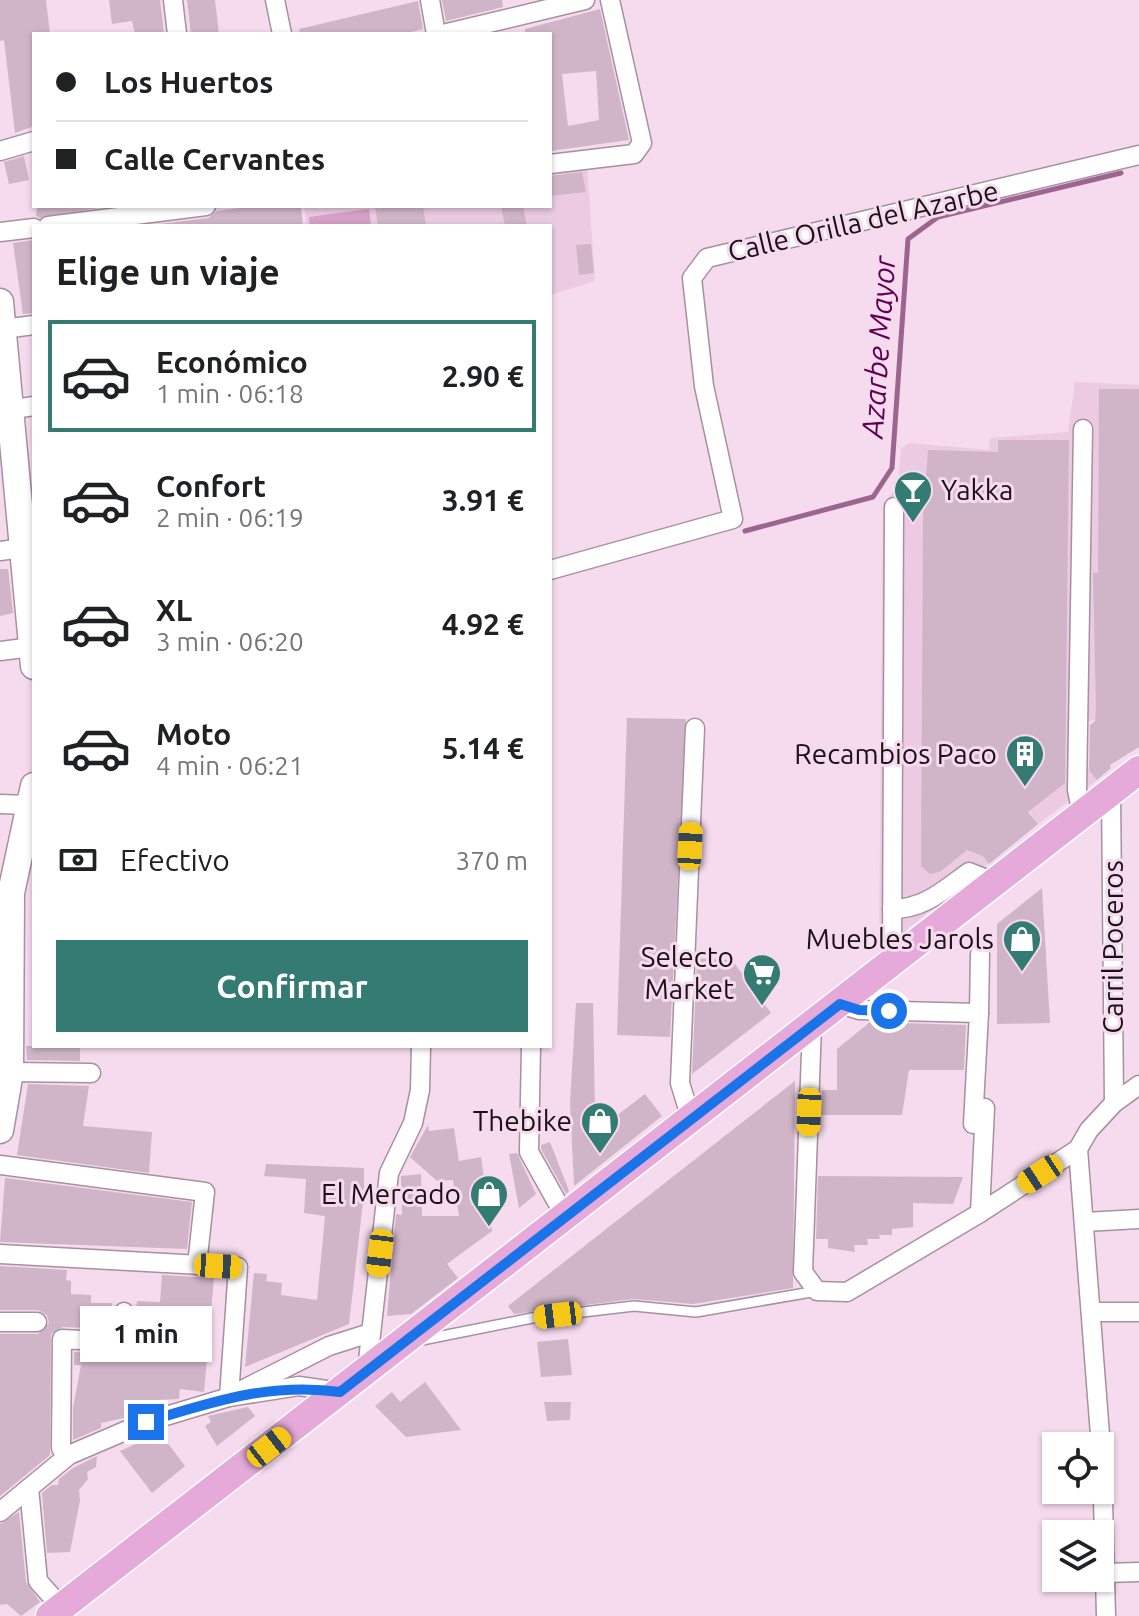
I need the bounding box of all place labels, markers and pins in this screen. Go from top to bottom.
bar icon: Yakka [892,469,934,524]
place label: Yakka [941,474,1013,505]
building icon: Recambios Paco [1004,733,1046,788]
place label: Recambios Paco [794,738,997,769]
shop icon: Muebles Jarols [1001,918,1043,973]
place label: Muebles Jarols [806,923,994,954]
place label: Selecto Market [641,941,734,1004]
supermarket icon: Selecto Market [741,952,783,1007]
shop icon: Thebike [579,1100,621,1155]
place label: Thebike [473,1105,572,1136]
shop icon: El Mercado [468,1173,510,1228]
place label: El Mercado [321,1178,461,1209]

